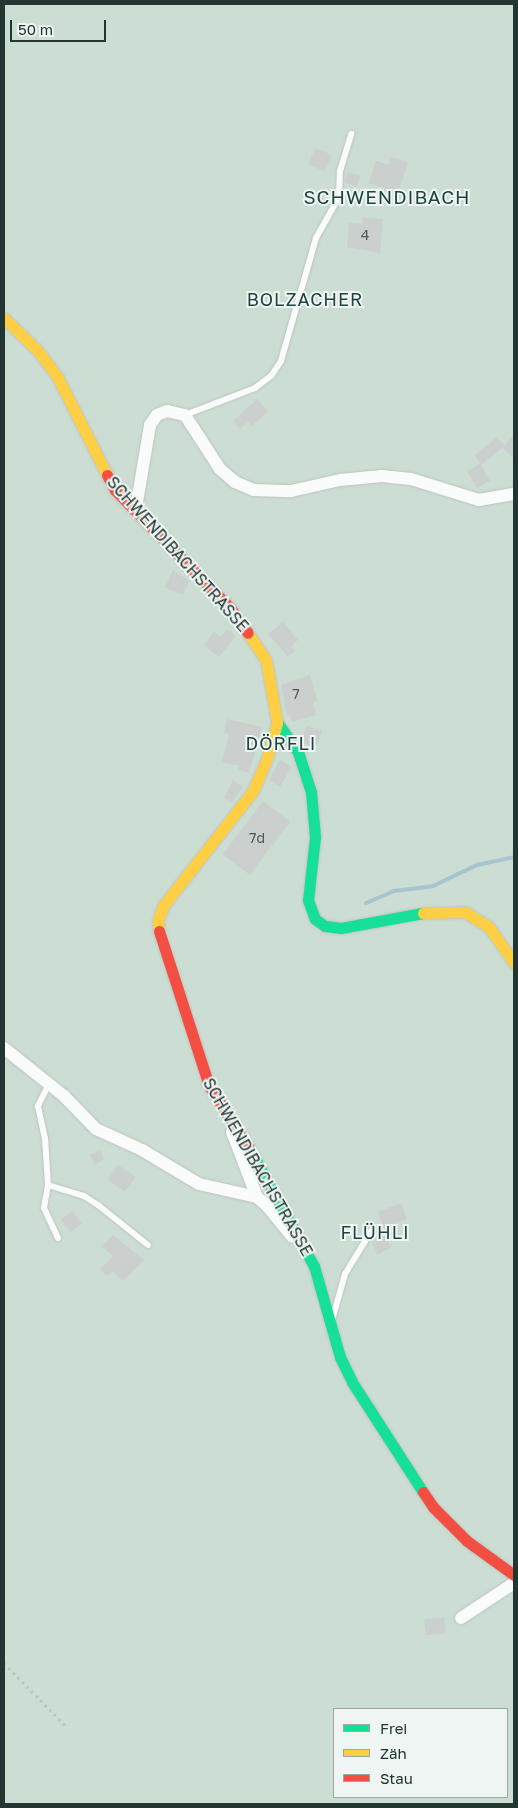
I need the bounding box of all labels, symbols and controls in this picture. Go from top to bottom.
scale bar [12,10,109,42]
text: 50 m [18,20,53,38]
district label: SCHWENDIBACH [302,186,472,208]
house number: 4 [361,227,369,243]
district label: BOLZACHER [246,288,364,310]
street label: SCHWENDIBACHSTRASSE [103,472,253,636]
house number: 7 [292,686,300,702]
district label: DÖRFLI [245,732,317,754]
house number: 7d [249,830,265,846]
street label: SCHWENDIBACHSTRASSE [199,1075,317,1259]
district label: FLÜHLI [340,1221,410,1243]
legend [333,1708,508,1798]
text: Frei [380,1719,407,1737]
text: Zäh [380,1744,407,1762]
text: Stau [380,1769,413,1787]

